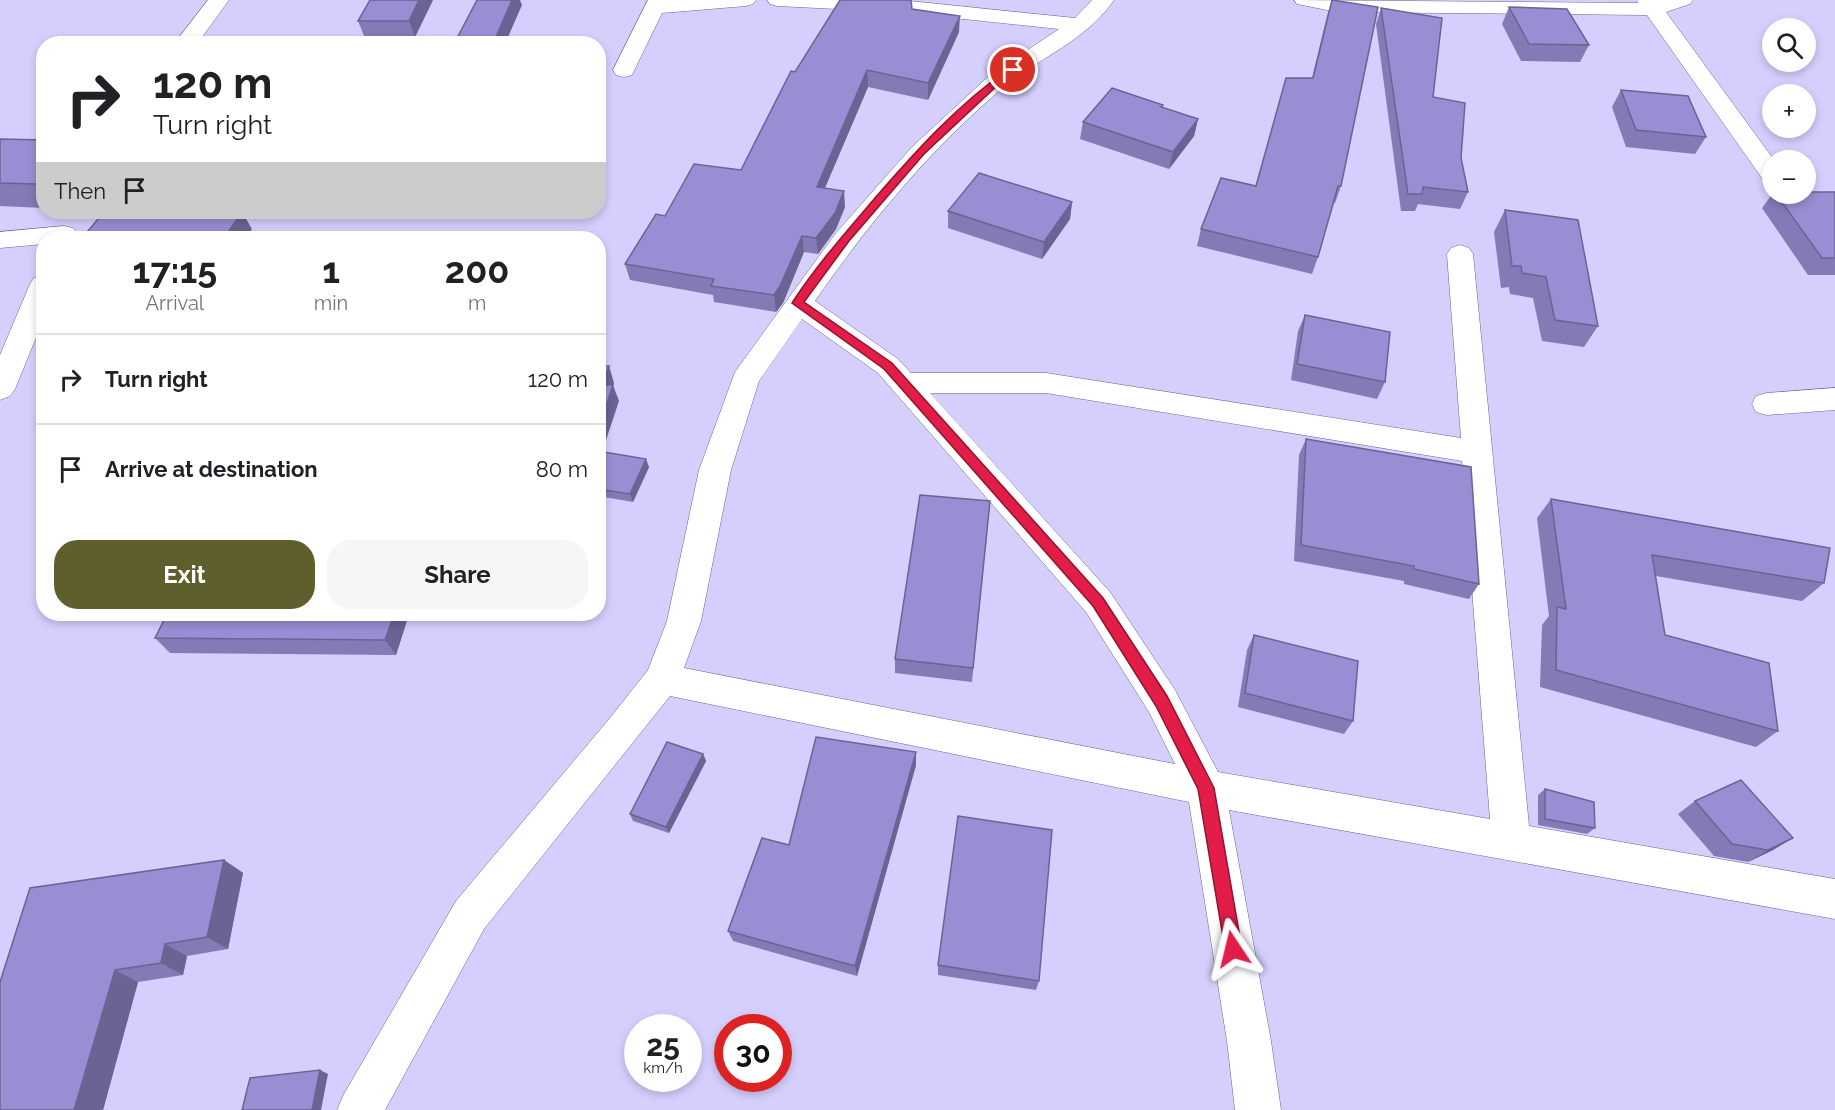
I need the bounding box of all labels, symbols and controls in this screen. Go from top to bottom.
map controls [1762,18,1816,204]
button: search [1762,18,1816,72]
pin [987,44,1038,95]
icon: arrive [996,53,1029,86]
text: 120 m [153,59,272,108]
icon: right [54,60,132,138]
button: + [1762,84,1816,138]
text: Turn right [153,109,272,140]
button: − [1762,150,1816,204]
icon: arrive [118,174,151,207]
text: Then [54,178,106,204]
text: 17:15 [133,249,217,291]
text: 1 [322,249,340,291]
text: 200 [445,249,509,291]
text: Arrival [146,291,204,315]
text: min [314,291,348,315]
text: m [468,291,486,315]
icon: right [54,363,87,396]
text: Turn right [105,366,208,392]
text: 120 m [528,366,588,392]
icon: arrive [54,453,87,486]
text: Arrive at destination [105,456,318,482]
text: 80 m [536,456,588,482]
button: Exit [54,540,315,609]
button: Share [327,540,588,609]
position arrow [1201,917,1265,981]
speed limit sign: 30 [714,1014,792,1092]
text: 25 [646,1028,680,1063]
text: km/h [643,1059,683,1077]

